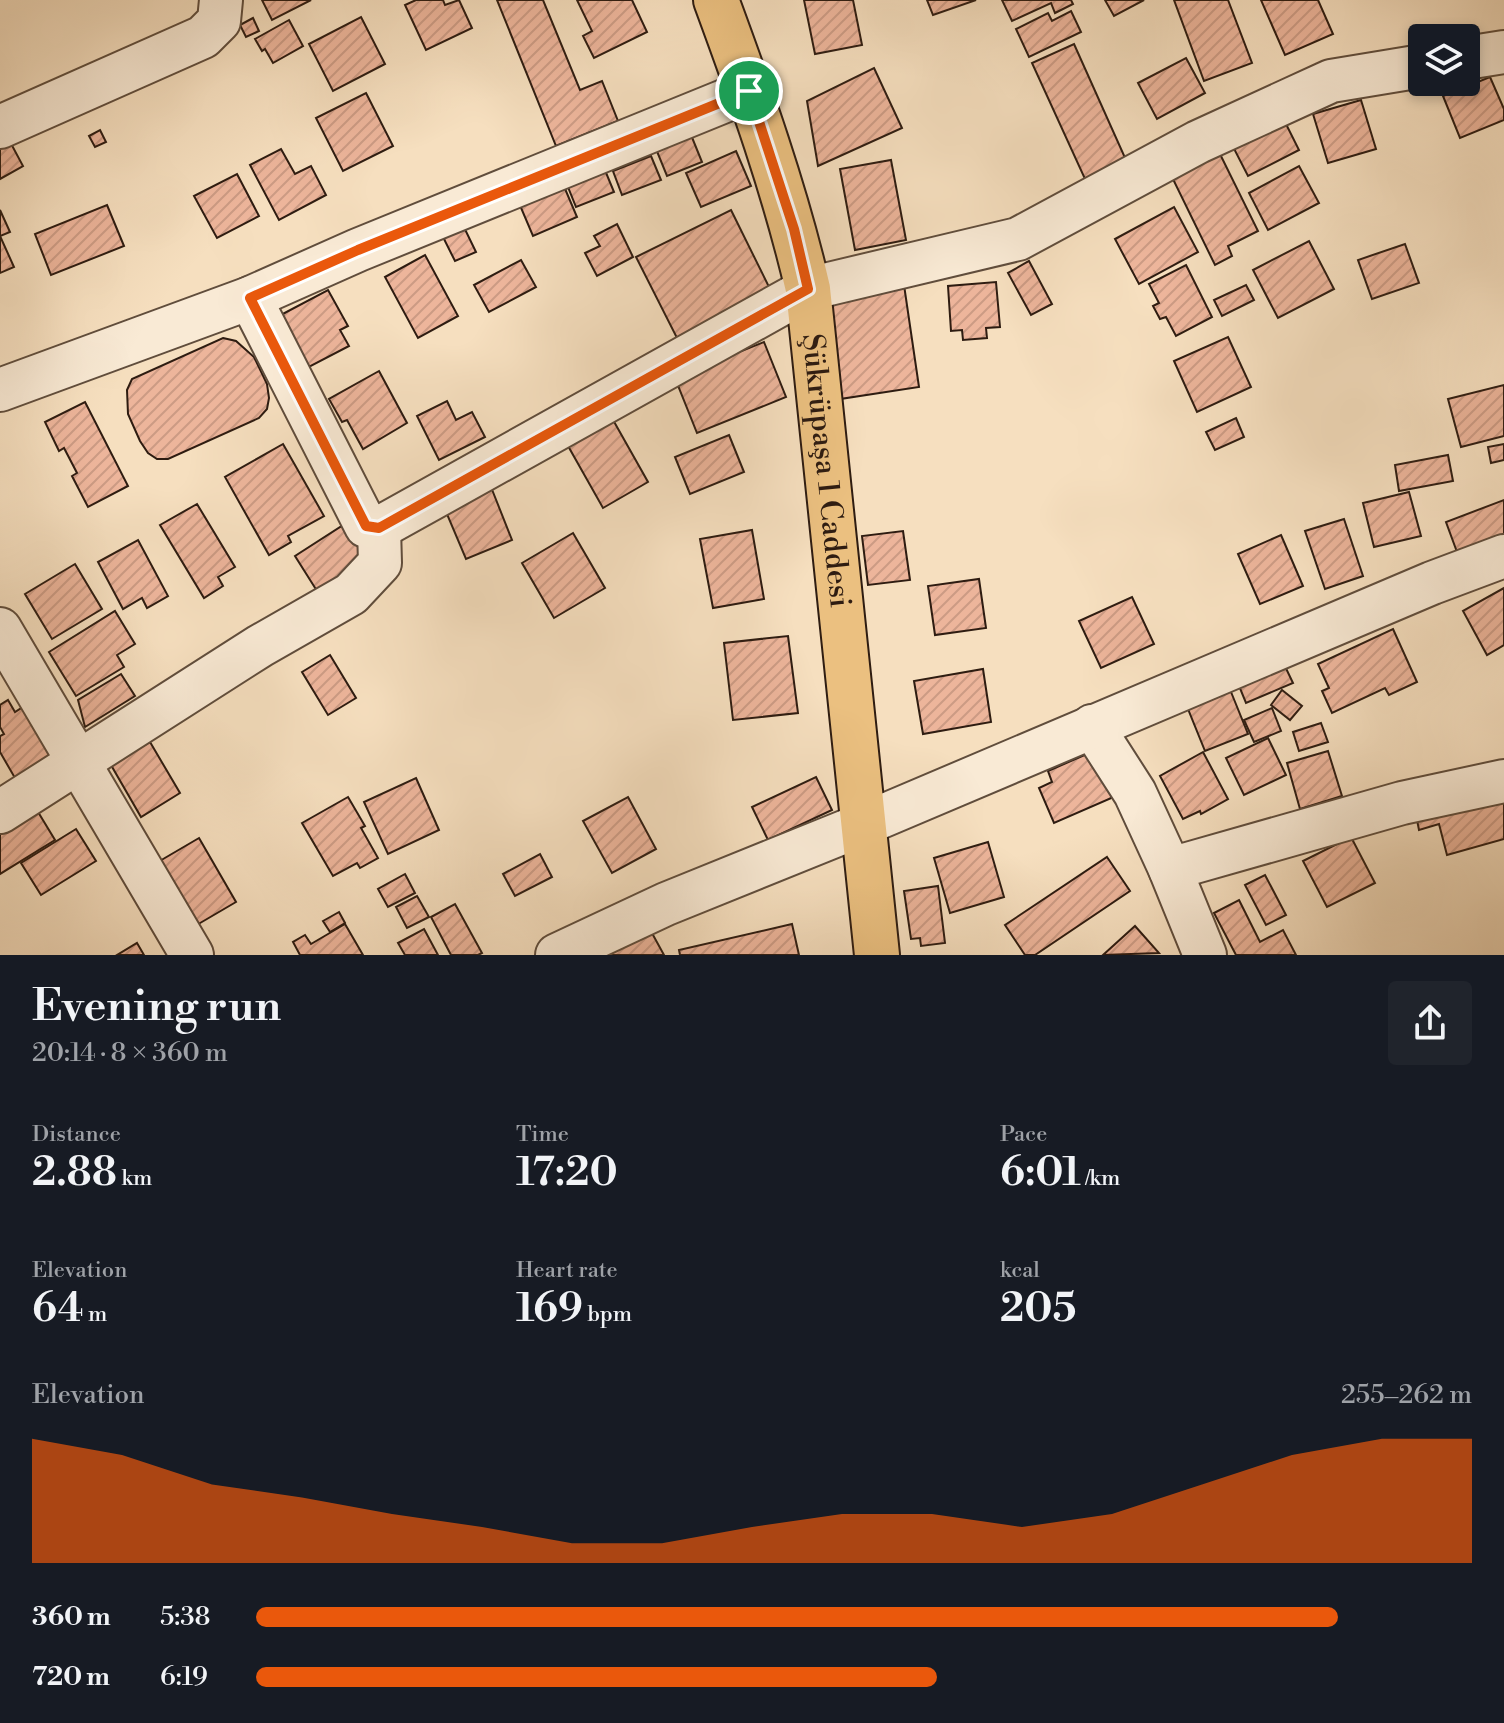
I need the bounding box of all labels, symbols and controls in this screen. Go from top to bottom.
map controls [1408,24,1480,96]
button: layers [1408,24,1480,96]
pin [715,57,783,125]
icon: arrive [727,69,771,113]
street label: Şükrüpaşa 1 Caddesi [793,332,859,610]
text: Evening run [32,979,281,1034]
button: share [1388,981,1472,1065]
text: 20:14 · 8 × 360 m [32,1037,228,1069]
text: Distance [32,1121,121,1148]
text: Time [516,1121,569,1148]
text: Pace [1000,1121,1047,1148]
text: 2.88 [32,1148,117,1198]
text: 17:20 [516,1148,618,1198]
text: 6:01 [1000,1148,1081,1198]
text: km [117,1165,152,1192]
text: /km [1081,1165,1120,1192]
text: Elevation [32,1257,127,1284]
text: Heart rate [516,1257,618,1284]
text: kcal [1000,1257,1040,1284]
text: 64 [32,1284,83,1334]
text: 169 [516,1284,583,1334]
text: 205 [1000,1284,1076,1334]
text: m [83,1301,107,1328]
text: bpm [583,1301,632,1328]
text: Elevation [32,1379,145,1411]
text: 255–262 m [1341,1379,1472,1411]
text: 360 m [32,1601,111,1633]
text: 5:38 [160,1601,211,1633]
text: 720 m [32,1661,110,1693]
text: 6:19 [160,1661,208,1693]

